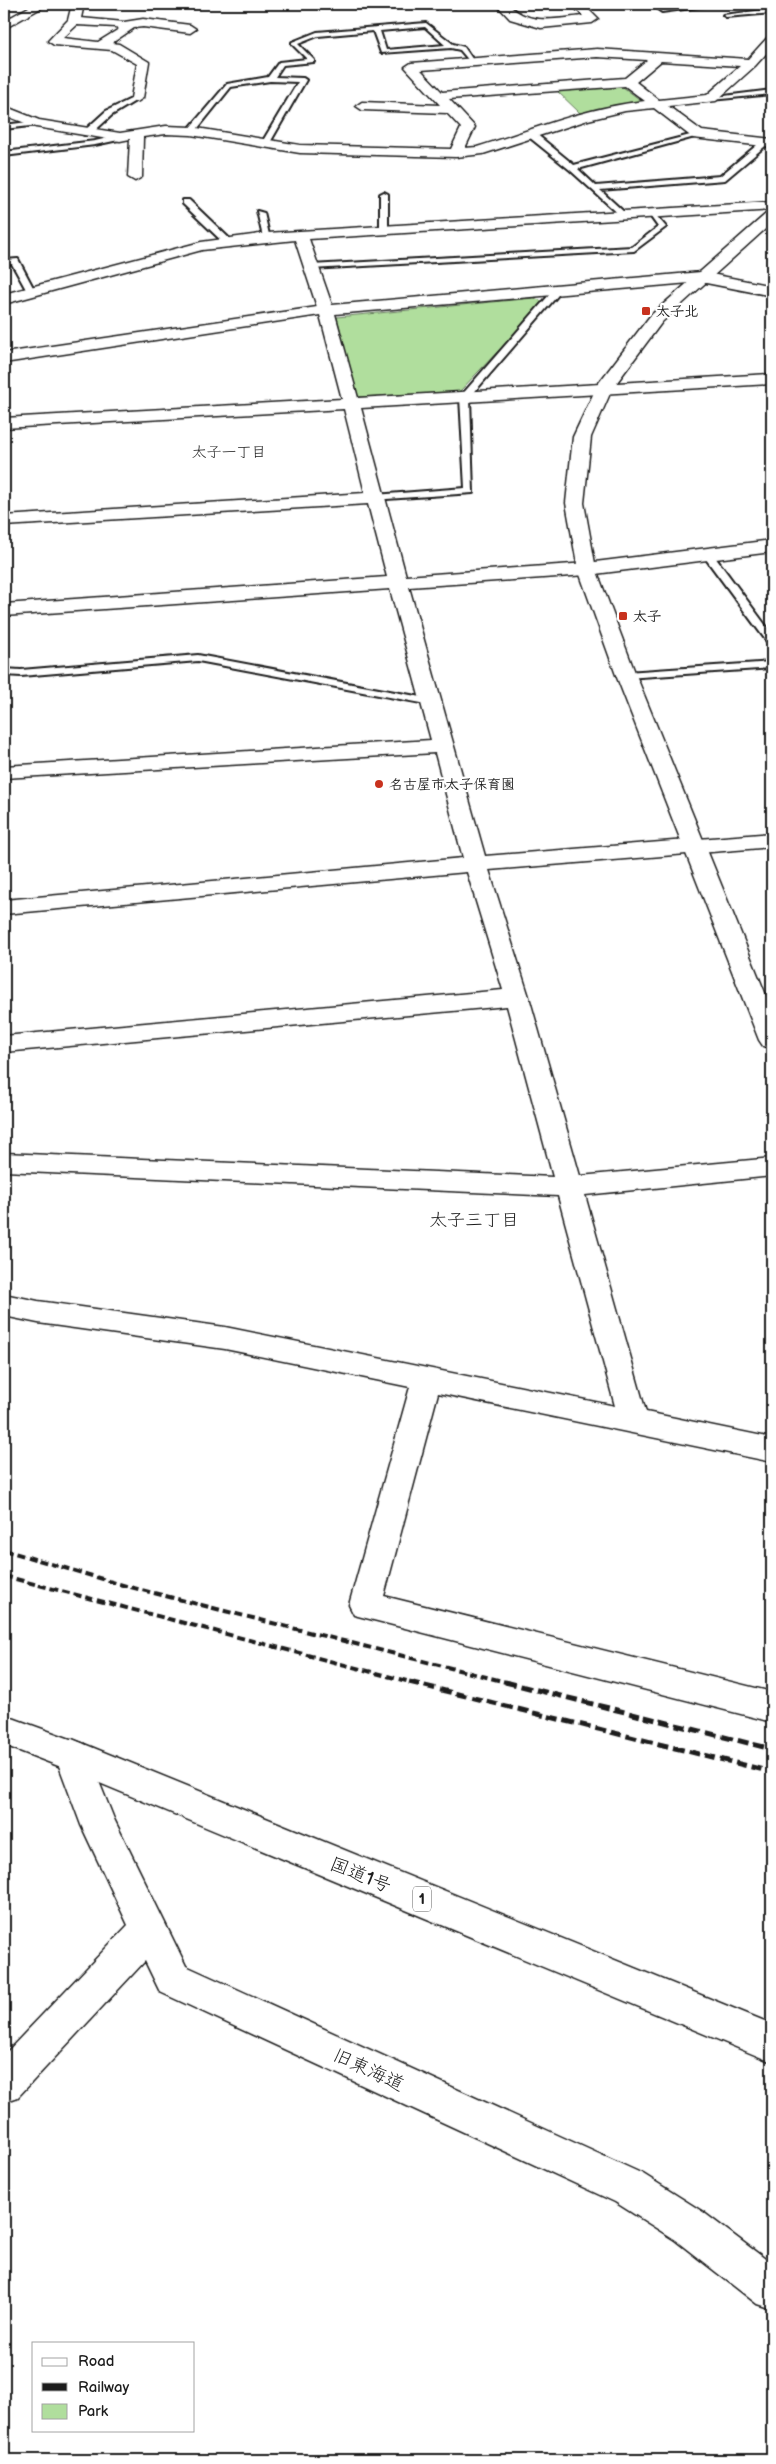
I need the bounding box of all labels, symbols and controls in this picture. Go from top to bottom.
place label: 太子北 [656,303,698,320]
marker: 太子北 [640,305,652,317]
district label: 太子一丁目 [191,443,267,462]
place label: 太子 [633,608,661,625]
marker: 太子 [617,610,629,622]
place label: 名古屋市太子保育園 [389,776,515,793]
marker: 名古屋市太子保育園 [373,778,385,790]
district label: 太子三丁目 [429,1210,519,1231]
street label: 国道1号 [326,1853,395,1898]
road number: 1 [413,1886,431,1912]
street label: 旧東海道 [329,2044,408,2097]
legend [32,2342,195,2432]
text: Road [78,2352,114,2371]
text: Railway [78,2378,129,2397]
text: Park [78,2402,109,2421]

